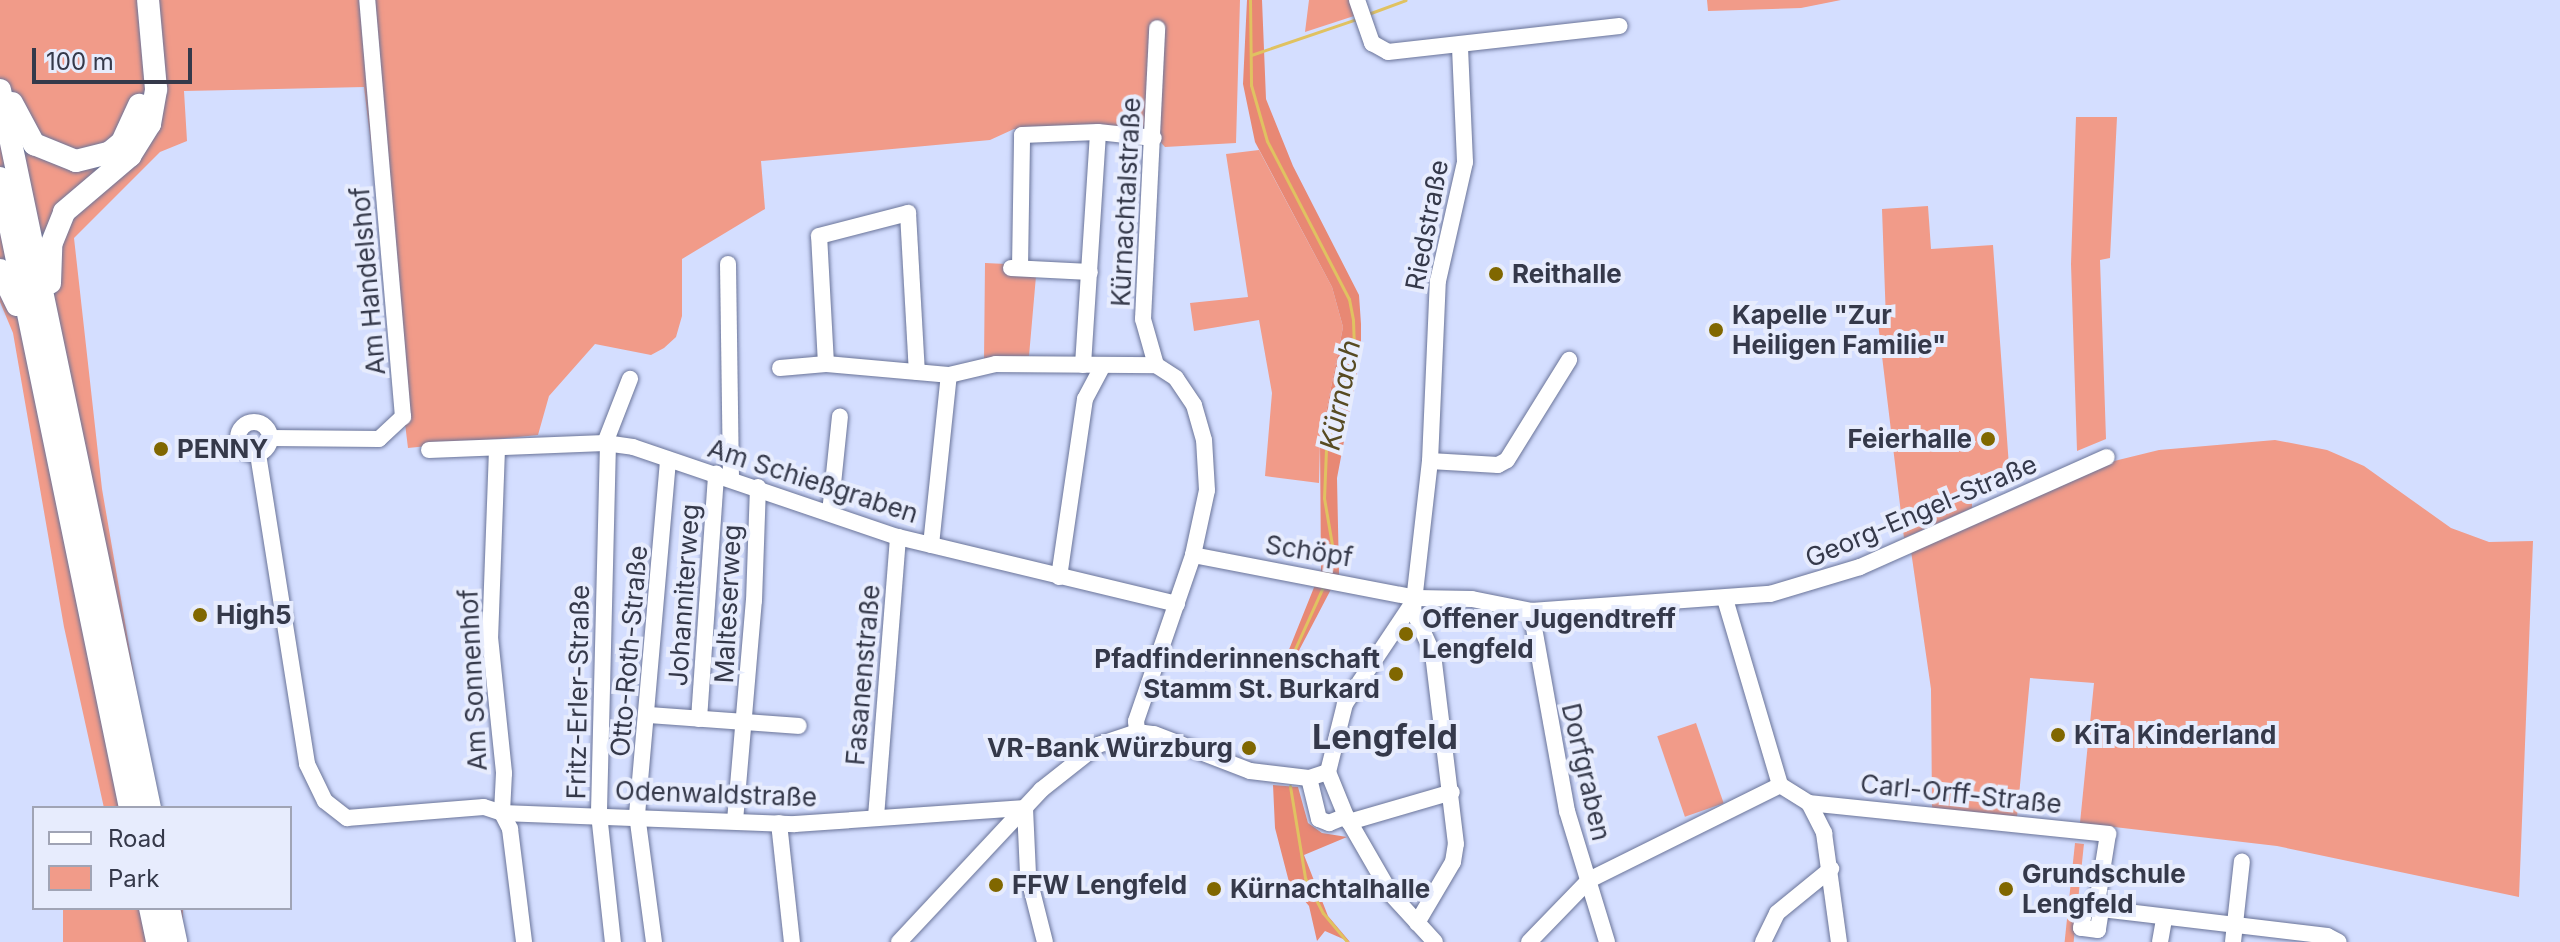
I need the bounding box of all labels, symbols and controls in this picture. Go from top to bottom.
scale bar [36,32,196,82]
text: 100 m [46,47,114,76]
street label: Kürnachtalstraße [1105,96,1147,308]
street label: Riedstraße [1399,157,1455,293]
street label: Am Handelshof [344,186,392,376]
place label: Reithalle [1512,258,1622,290]
marker: Reithalle [1487,265,1505,283]
place label: Kapelle "Zur Heiligen Familie" [1732,299,1946,360]
marker: Kapelle "Zur Heiligen Familie" [1707,321,1725,339]
water label: Kürnach [1313,337,1367,453]
place label: Feierhalle [1848,423,1972,455]
marker: Feierhalle [1979,430,1997,448]
street label: Am Schießgraben [704,432,922,530]
place label: PENNY [177,433,268,465]
marker: PENNY [152,440,170,458]
street label: Georg-Engel-Straße [1801,448,2041,574]
street label: Johanniterweg [662,503,706,687]
street label: Malteserweg [708,524,748,684]
street label: Schöpf [1263,529,1355,573]
street label: Otto-Roth-Straße [604,544,654,758]
street label: Fasanenstraße [840,583,886,767]
street label: Fritz-Erler-Straße [561,584,595,800]
street label: Am Sonnenhof [453,588,493,772]
place label: High5 [216,599,292,631]
place label: Offener Jugendtreff Lengfeld [1422,603,1676,664]
marker: High5 [191,606,209,624]
marker: Offener Jugendtreff Lengfeld [1397,625,1415,643]
place label: Pfadfinderinnenschaft Stamm St. Burkard [1094,643,1380,704]
marker: Pfadfinderinnenschaft Stamm St. Burkard [1387,665,1405,683]
street label: Dorfgraben [1555,700,1617,844]
district label: Lengfeld [1312,717,1458,757]
place label: KiTa Kinderland [2074,719,2276,751]
marker: KiTa Kinderland [2049,726,2067,744]
place label: VR-Bank Würzburg [987,732,1233,764]
marker: VR-Bank Würzburg [1240,739,1258,757]
street label: Carl-Orff-Straße [1859,768,2063,820]
street label: Odenwaldstraße [614,775,818,813]
legend [32,806,292,910]
text: Road [108,824,166,853]
place label: Grundschule Lengfeld [2022,858,2186,920]
text: Park [108,864,159,893]
place label: FFW Lengfeld [1012,869,1187,901]
place label: Kürnachtalhalle [1230,873,1430,905]
marker: FFW Lengfeld [987,876,1005,894]
marker: Kürnachtalhalle [1205,880,1223,898]
marker: Grundschule Lengfeld [1997,880,2015,898]

